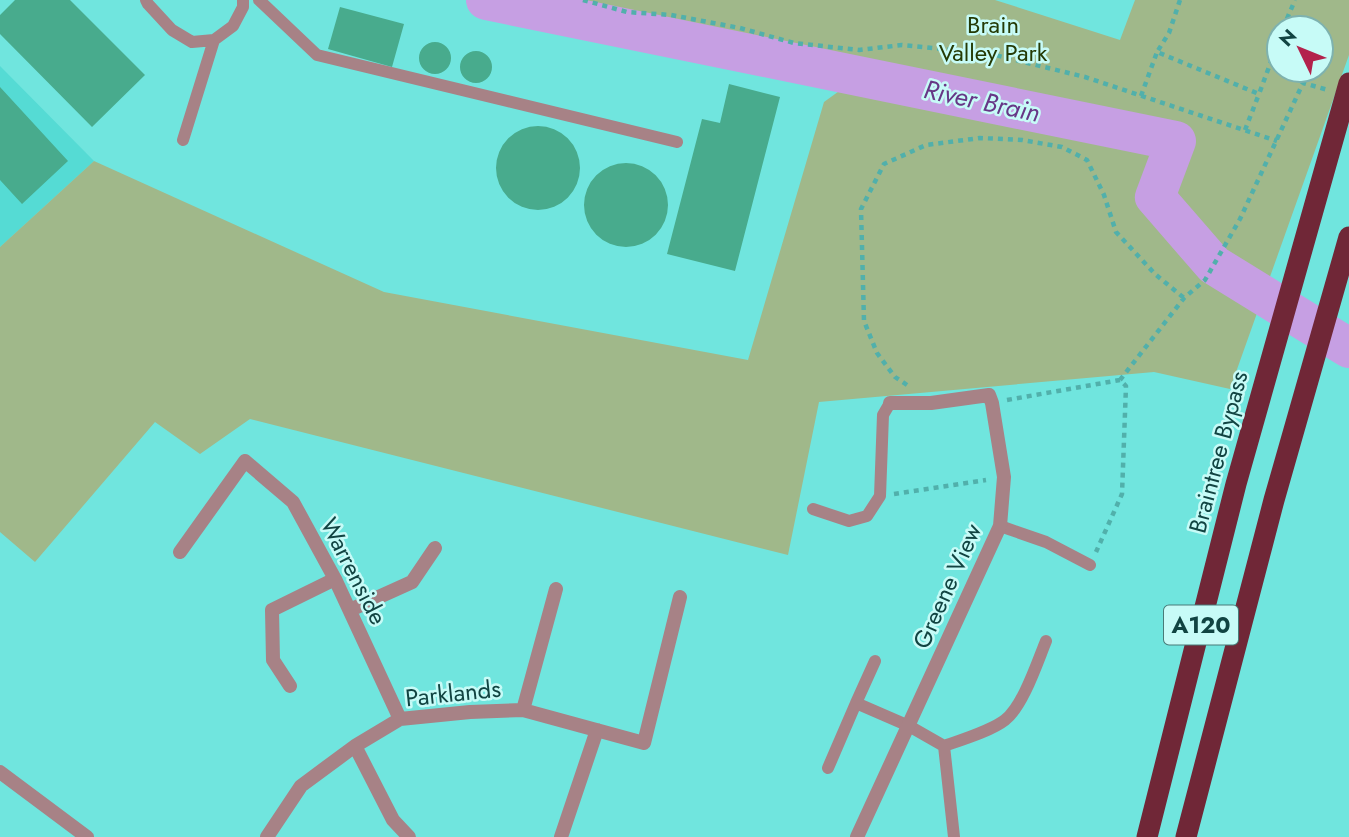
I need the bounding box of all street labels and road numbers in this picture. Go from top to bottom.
street label: Braintree Bypass [1180,367,1256,537]
street label: Warrenside [312,511,396,631]
street label: Greene View [904,517,990,654]
road number: A120 [1164,606,1238,645]
street label: Parklands [404,671,502,715]

